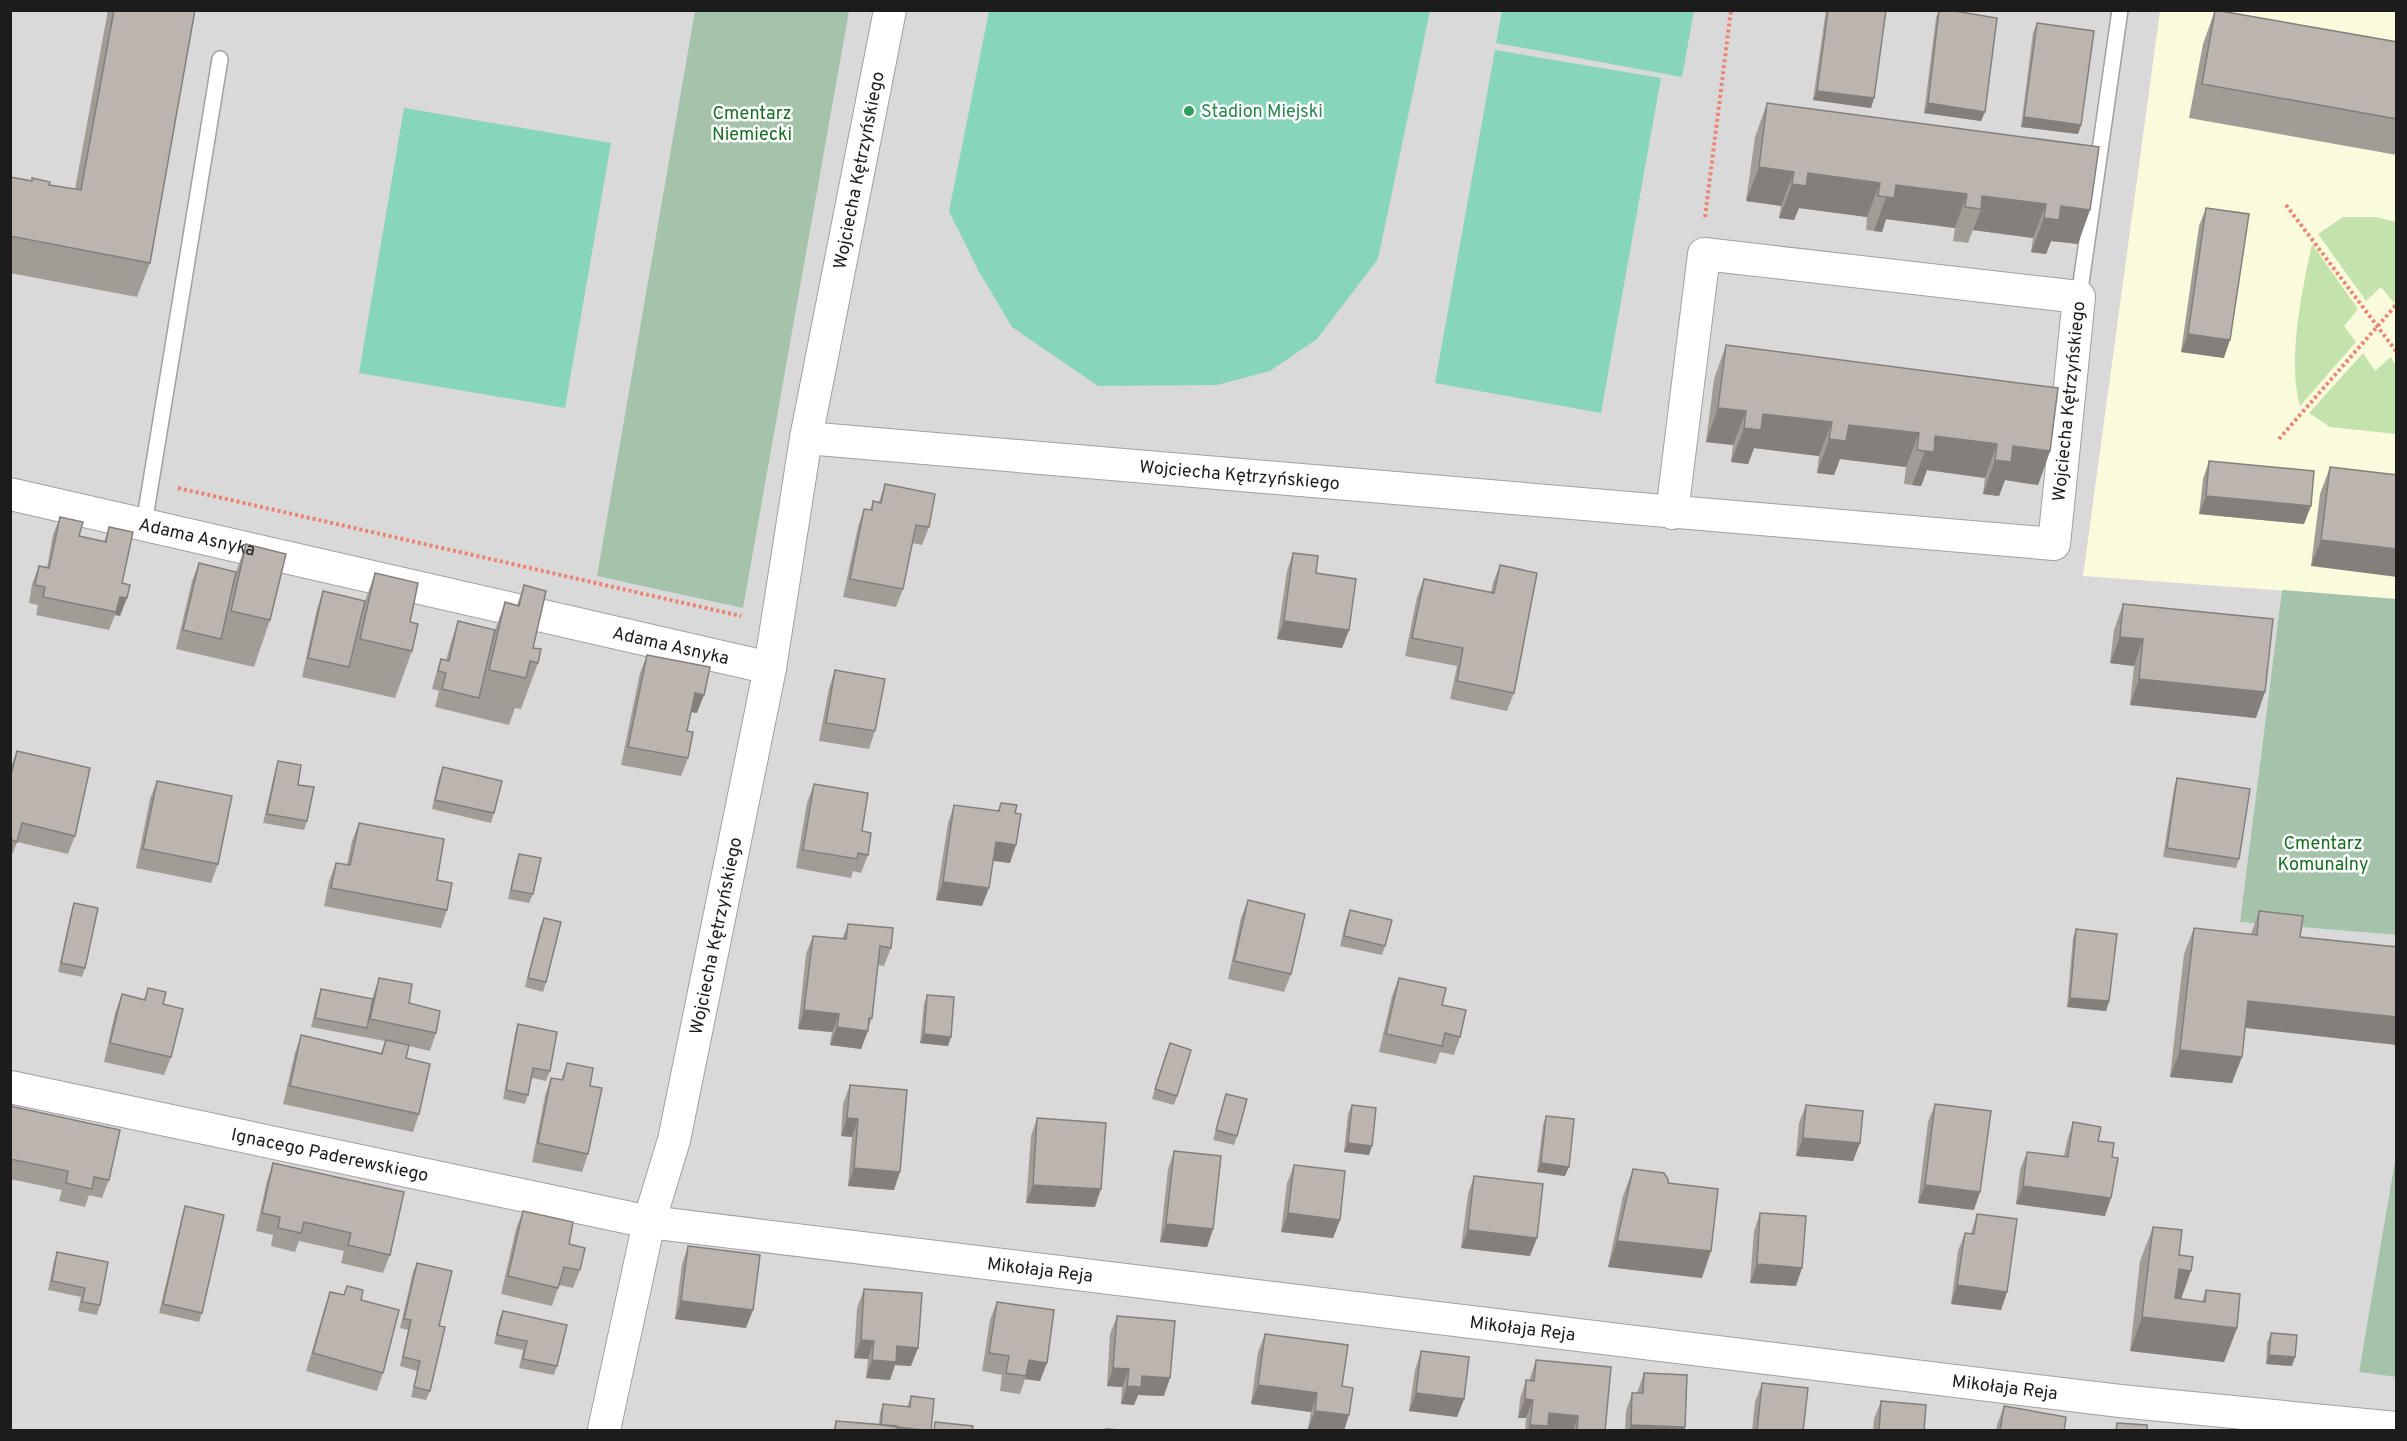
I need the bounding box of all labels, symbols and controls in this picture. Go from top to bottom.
street label: Wojciecha Kętrzyńskiego [829,69,891,271]
place label: Stadion Miejski [1201,101,1323,124]
park label: Cmentarz Niemiecki [712,103,792,147]
marker: Stadion Miejski [1182,104,1196,118]
street label: Wojciecha Kętrzyńskiego [2048,300,2092,503]
street label: Wojciecha Kętrzyńskiego [1138,456,1341,496]
street label: Adama Asnyka [136,514,257,563]
street label: Adama Asnyka [610,622,731,671]
park label: Cmentarz Komunalny [2278,833,2368,877]
street label: Wojciecha Kętrzyńskiego [686,835,748,1037]
street label: Ignacego Paderewskiego [229,1124,430,1188]
street label: Mikołaja Reja [986,1253,1094,1289]
street label: Mikołaja Reja [1468,1312,1576,1348]
street label: Mikołaja Reja [1950,1371,2059,1406]

